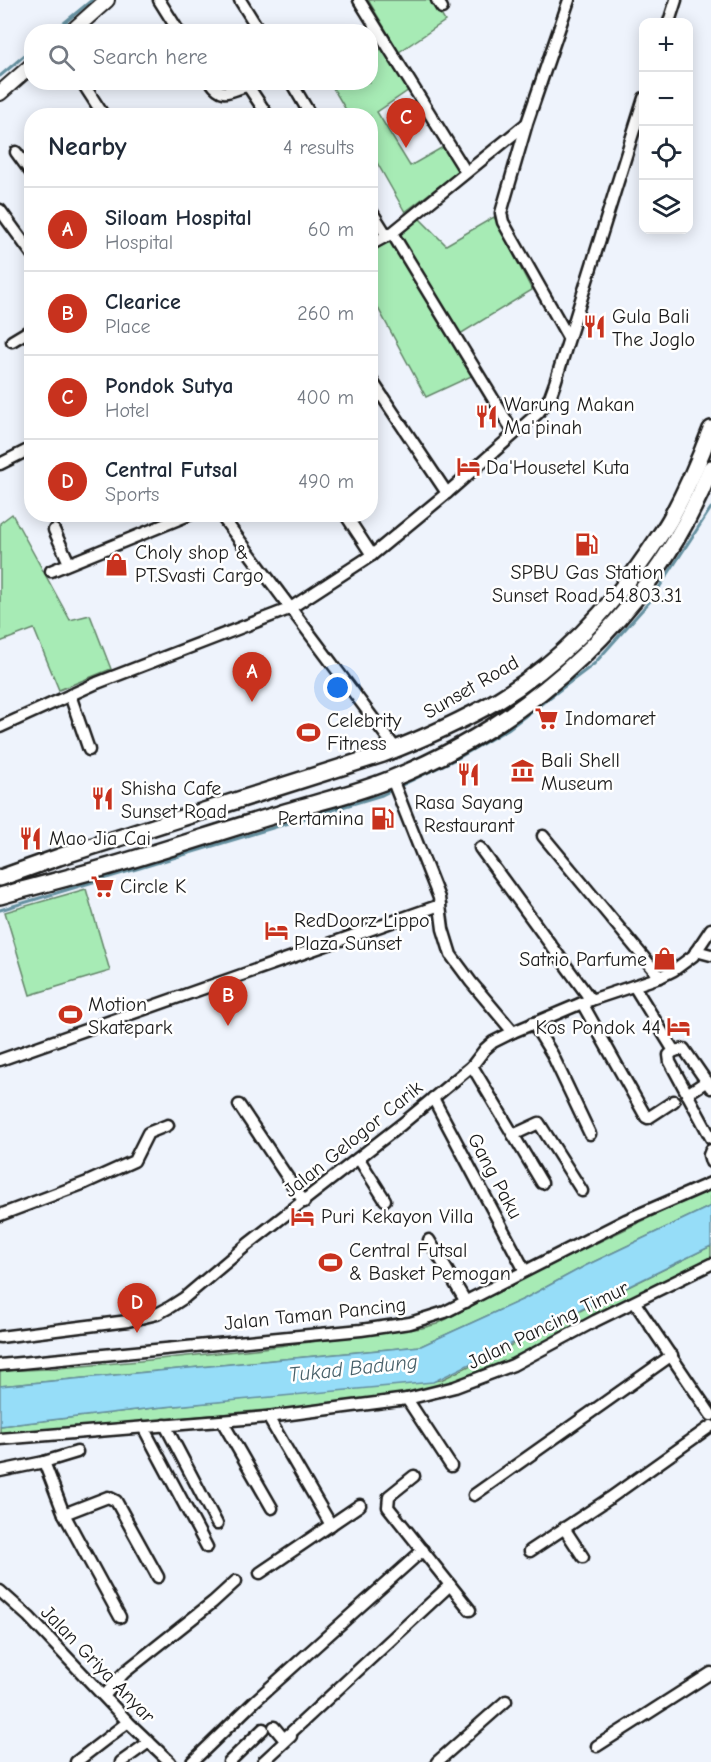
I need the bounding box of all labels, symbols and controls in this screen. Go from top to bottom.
map controls [639,18,693,234]
button: + [639,18,693,72]
search box [24,24,378,90]
icon: search [45,41,78,74]
text: Search here [93,44,208,70]
button: − [639,72,693,126]
pin: C [386,98,426,148]
button: locate [639,126,693,180]
text: Nearby [48,132,127,162]
text: 4 results [283,136,354,159]
button: layers [639,180,693,234]
text: Siloam Hospital [105,205,252,231]
text: A [62,218,73,241]
text: 60 m [308,218,354,241]
text: Hospital [105,231,173,254]
text: Clearice [105,289,181,315]
text: B [61,302,74,325]
text: 260 m [297,302,354,325]
place label: Gula Bali The Joglo [612,305,695,351]
restaurant icon: Gula Bali The Joglo [581,314,607,340]
text: Place [105,315,151,338]
text: Pondok Sutya [105,373,233,399]
text: C [61,386,74,409]
text: 400 m [297,386,354,409]
place label: Warung Makan Ma'pinah [504,393,635,439]
text: Hotel [105,399,149,422]
restaurant icon: Warung Makan Ma'pinah [473,403,499,429]
hotel icon: Da'Housetel Kuta [455,454,481,480]
place label: Da'Housetel Kuta [486,456,629,479]
text: Central Futsal [105,457,238,483]
text: D [61,470,74,493]
text: 490 m [298,470,354,493]
text: Sports [105,483,159,506]
fuel station icon: SPBU Gas Station Sunset Road 54.803.31 [574,532,600,558]
place label: Choly shop & PT.Svasti Cargo [135,541,264,587]
shop icon: Choly shop & PT.Svasti Cargo [104,551,130,577]
place label: SPBU Gas Station Sunset Road 54.803.31 [492,561,682,607]
street label: Sunset Road [419,650,523,724]
pin: A [232,652,272,702]
your location [323,673,352,702]
supermarket icon: Indomaret [534,705,560,731]
place label: Indomaret [565,707,657,730]
place label: Celebrity Fitness [327,709,402,755]
sports icon: Celebrity Fitness [296,719,322,745]
place label: Bali Shell Museum [541,749,620,795]
museum icon: Bali Shell Museum [510,758,536,784]
restaurant icon: Rasa Sayang Restaurant [456,762,482,788]
place label: Shisha Cafe Sunset Road [121,777,227,823]
restaurant icon: Shisha Cafe Sunset Road [90,786,116,812]
place label: Rasa Sayang Restaurant [414,791,524,837]
fuel station icon: Pertamina [369,805,395,831]
place label: Pertamina [278,807,364,830]
restaurant icon: Mao Jia Cai [18,825,44,851]
place label: Mao Jia Cai [49,827,151,850]
supermarket icon: Circle K [89,873,115,899]
place label: Circle K [120,875,186,898]
place label: RedDoorz Lippo Plaza Sunset [294,909,430,955]
hotel icon: RedDoorz Lippo Plaza Sunset [263,918,289,944]
shop icon: Satrio Parfume [652,946,678,972]
place label: Satrio Parfume [519,948,647,971]
pin: B [208,976,248,1026]
place label: Motion Skatepark [88,993,173,1039]
sports icon: Motion Skatepark [57,1002,83,1028]
hotel icon: Kos Pondok 44 [666,1014,692,1040]
place label: Kos Pondok 44 [535,1016,661,1039]
street label: Jalan Gelogor Carik [279,1076,427,1202]
street label: Gang Paku [463,1129,527,1223]
hotel icon: Puri Kekayon Villa [290,1203,316,1229]
place label: Puri Kekayon Villa [321,1205,474,1228]
place label: Central Futsal & Basket Pemogan [349,1239,511,1285]
sports icon: Central Futsal & Basket Pemogan [318,1249,344,1275]
street label: Jalan Pancing Timur [464,1276,632,1374]
pin: D [118,1284,156,1333]
street label: Jalan Taman Pancing [223,1293,407,1335]
water label: Tukad Badung [287,1349,419,1387]
street label: Jalan Griya Anyar [36,1601,160,1727]

